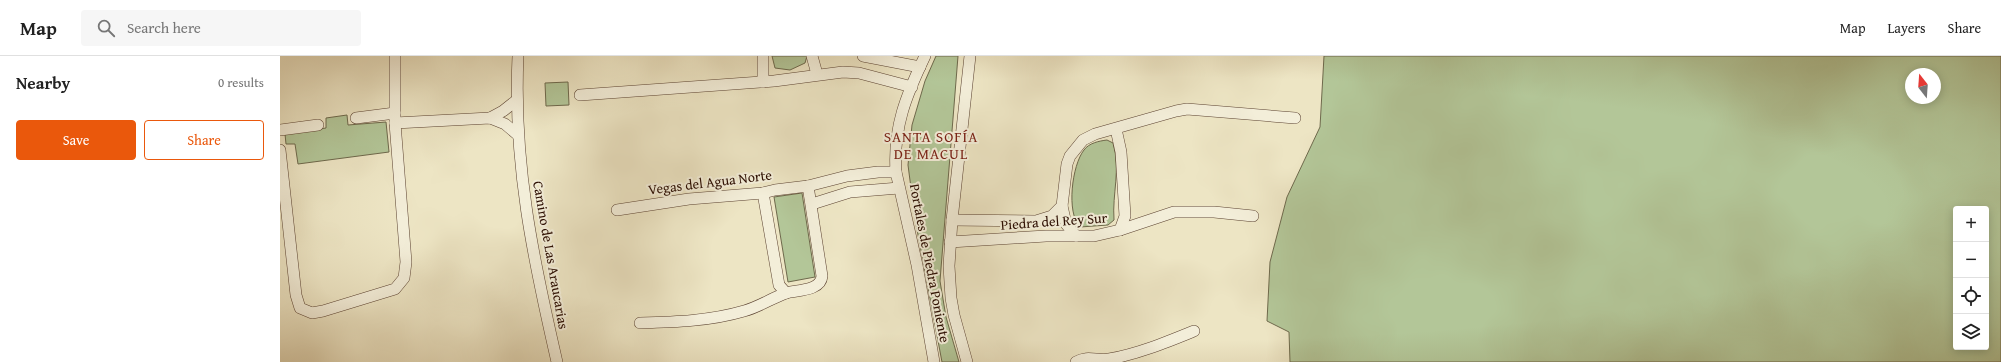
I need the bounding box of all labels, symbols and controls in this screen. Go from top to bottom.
search box [81,10,361,46]
text: Map [20,14,57,42]
icon: search [95,17,117,39]
text: Search here [127,17,201,38]
text: Map [1840,18,1866,38]
text: Layers [1888,18,1926,38]
text: Share [1948,18,1981,38]
north arrow [1905,68,1941,104]
text: Nearby [16,70,70,95]
text: 0 results [218,73,264,92]
button: Save [16,120,136,160]
button: Share [144,120,264,160]
district label: SANTA SOFÍA DE MACUL [884,126,978,164]
street label: Vegas del Agua Norte [647,164,773,200]
street label: Camino de Las Araucarias [528,179,574,331]
street label: Portales de Piedra Poniente [905,182,955,345]
map controls [1953,206,1989,350]
button: + [1953,206,1989,242]
street label: Piedra del Rey Sur [1000,207,1108,235]
button: − [1953,242,1989,278]
button: locate [1953,278,1989,314]
button: layers [1953,314,1989,350]

